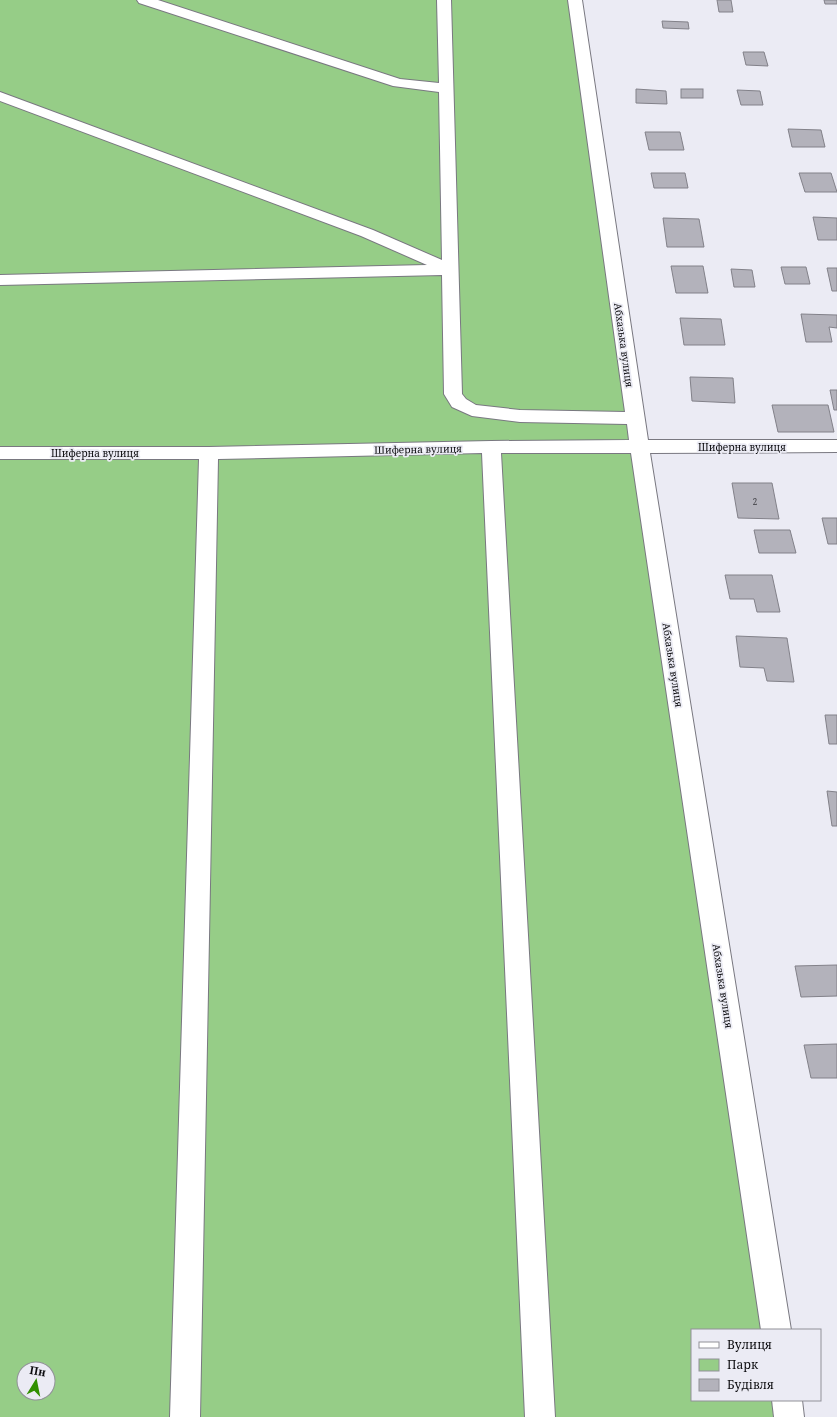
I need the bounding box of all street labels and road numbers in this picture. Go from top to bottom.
street label: Абхазька вулиця [611,302,637,388]
street label: Шиферна вулиця [698,440,786,454]
street label: Шиферна вулиця [374,441,462,457]
street label: Шиферна вулиця [51,446,139,460]
street label: Абхазька вулиця [659,622,687,708]
street label: Абхазька вулиця [709,943,737,1029]

